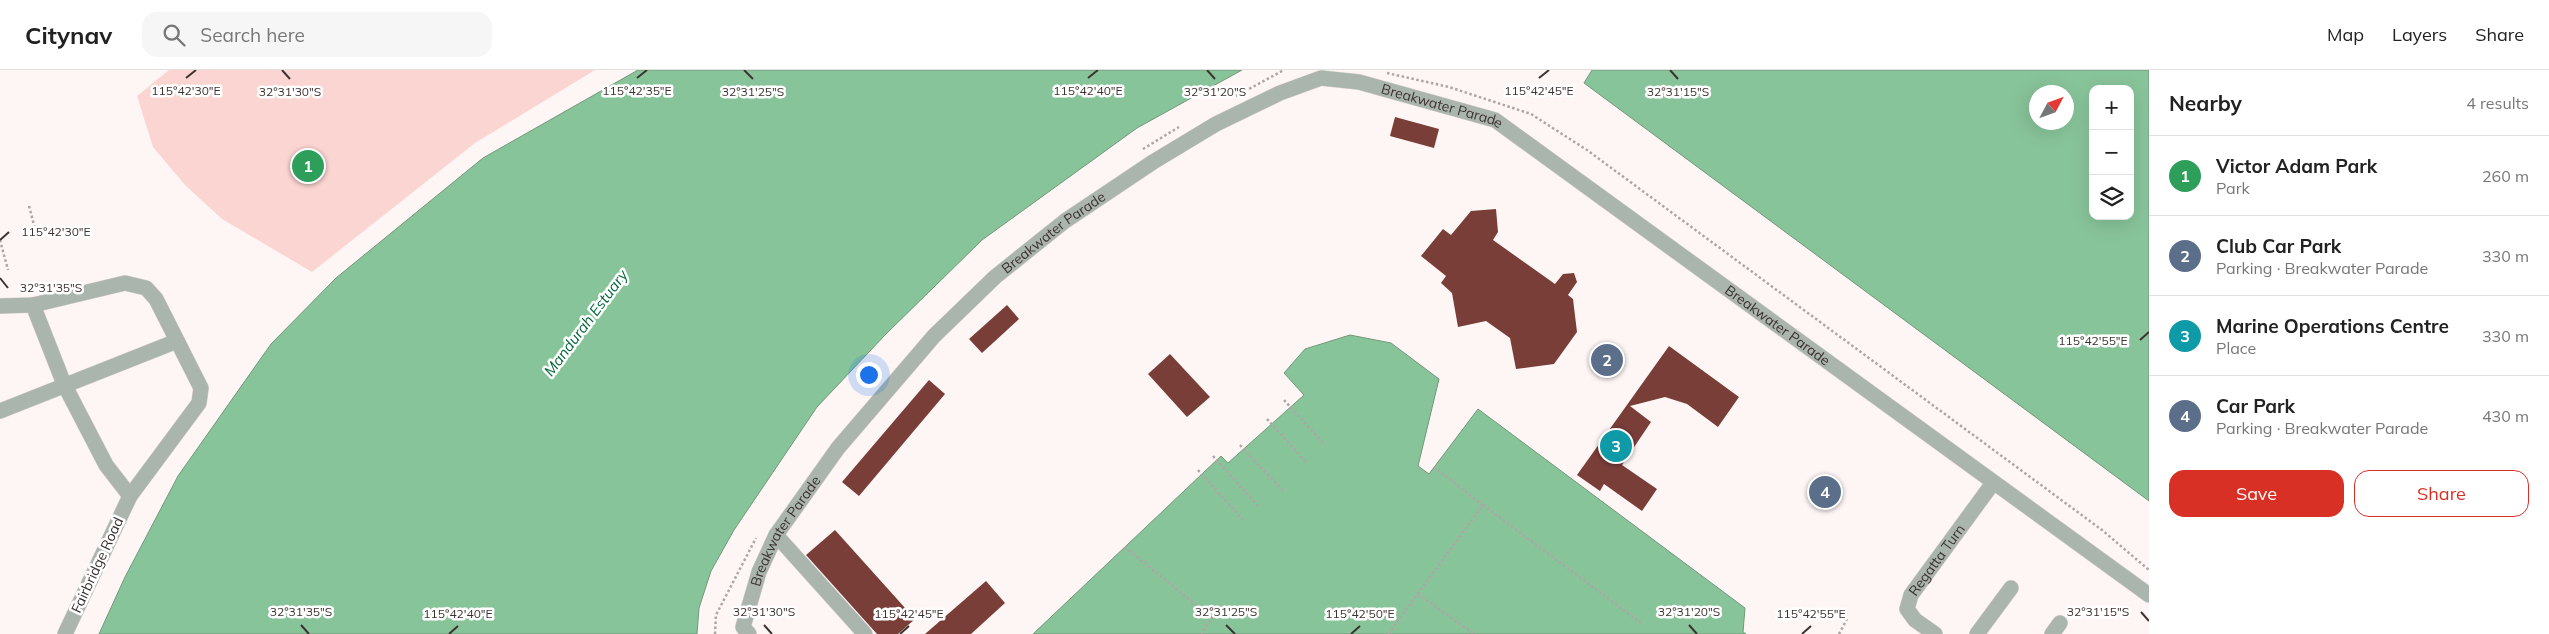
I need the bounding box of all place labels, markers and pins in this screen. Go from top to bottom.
pin: 1 [292,147,324,185]
pin: 2 [1591,341,1623,379]
pin: 3 [1600,427,1632,465]
pin: 4 [1809,473,1841,511]

